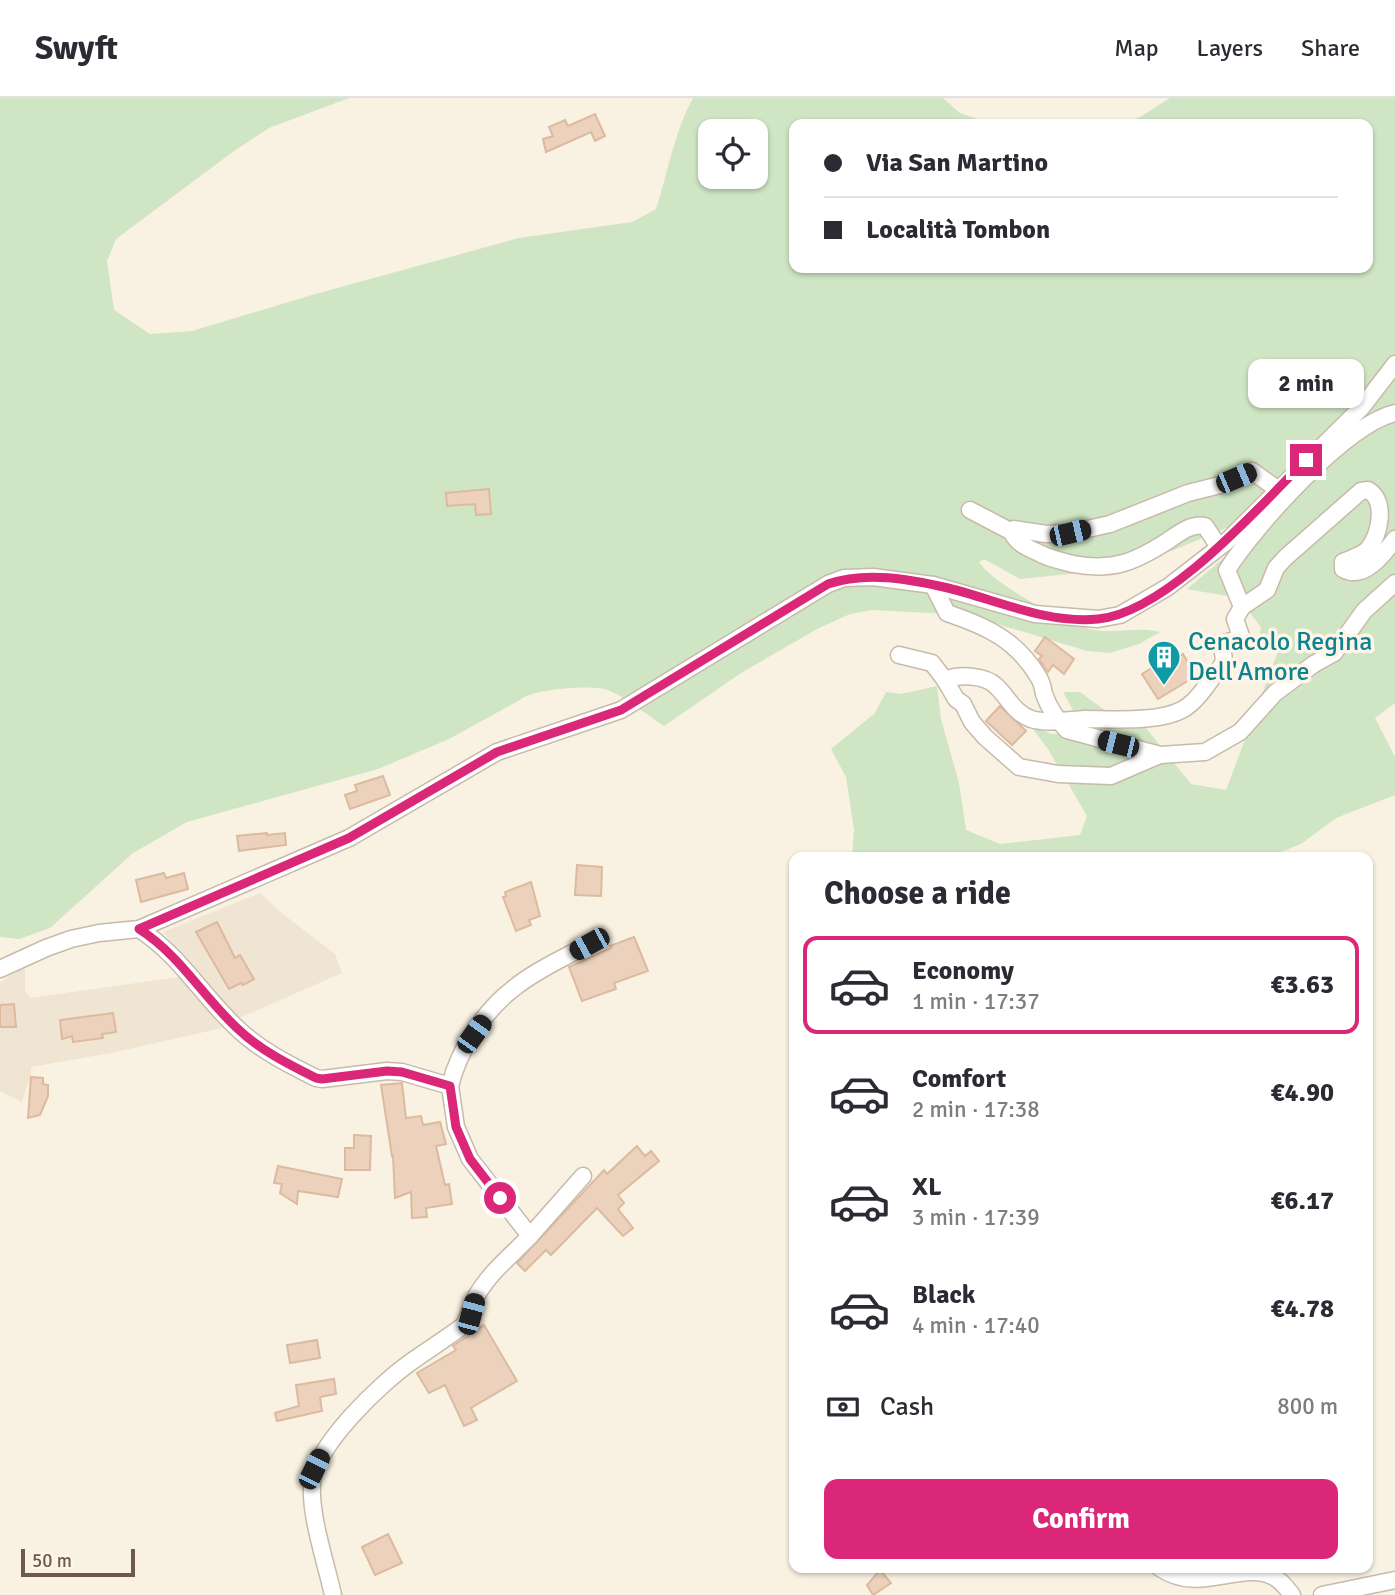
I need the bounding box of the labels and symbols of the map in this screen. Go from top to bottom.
callout: 2 min [1248,358,1364,408]
route end [1290,444,1322,476]
car [1213,460,1260,496]
car [1048,518,1093,548]
place label: Cenacolo Regina Dell'Amore [1188,626,1372,688]
building icon: Cenacolo Regina Dell'Amore [1145,638,1183,687]
car [1096,729,1141,759]
car [566,925,613,963]
car [454,1011,495,1057]
route start [484,1182,516,1214]
car [456,1291,487,1337]
car [296,1446,333,1492]
scale bar [21,1546,135,1578]

